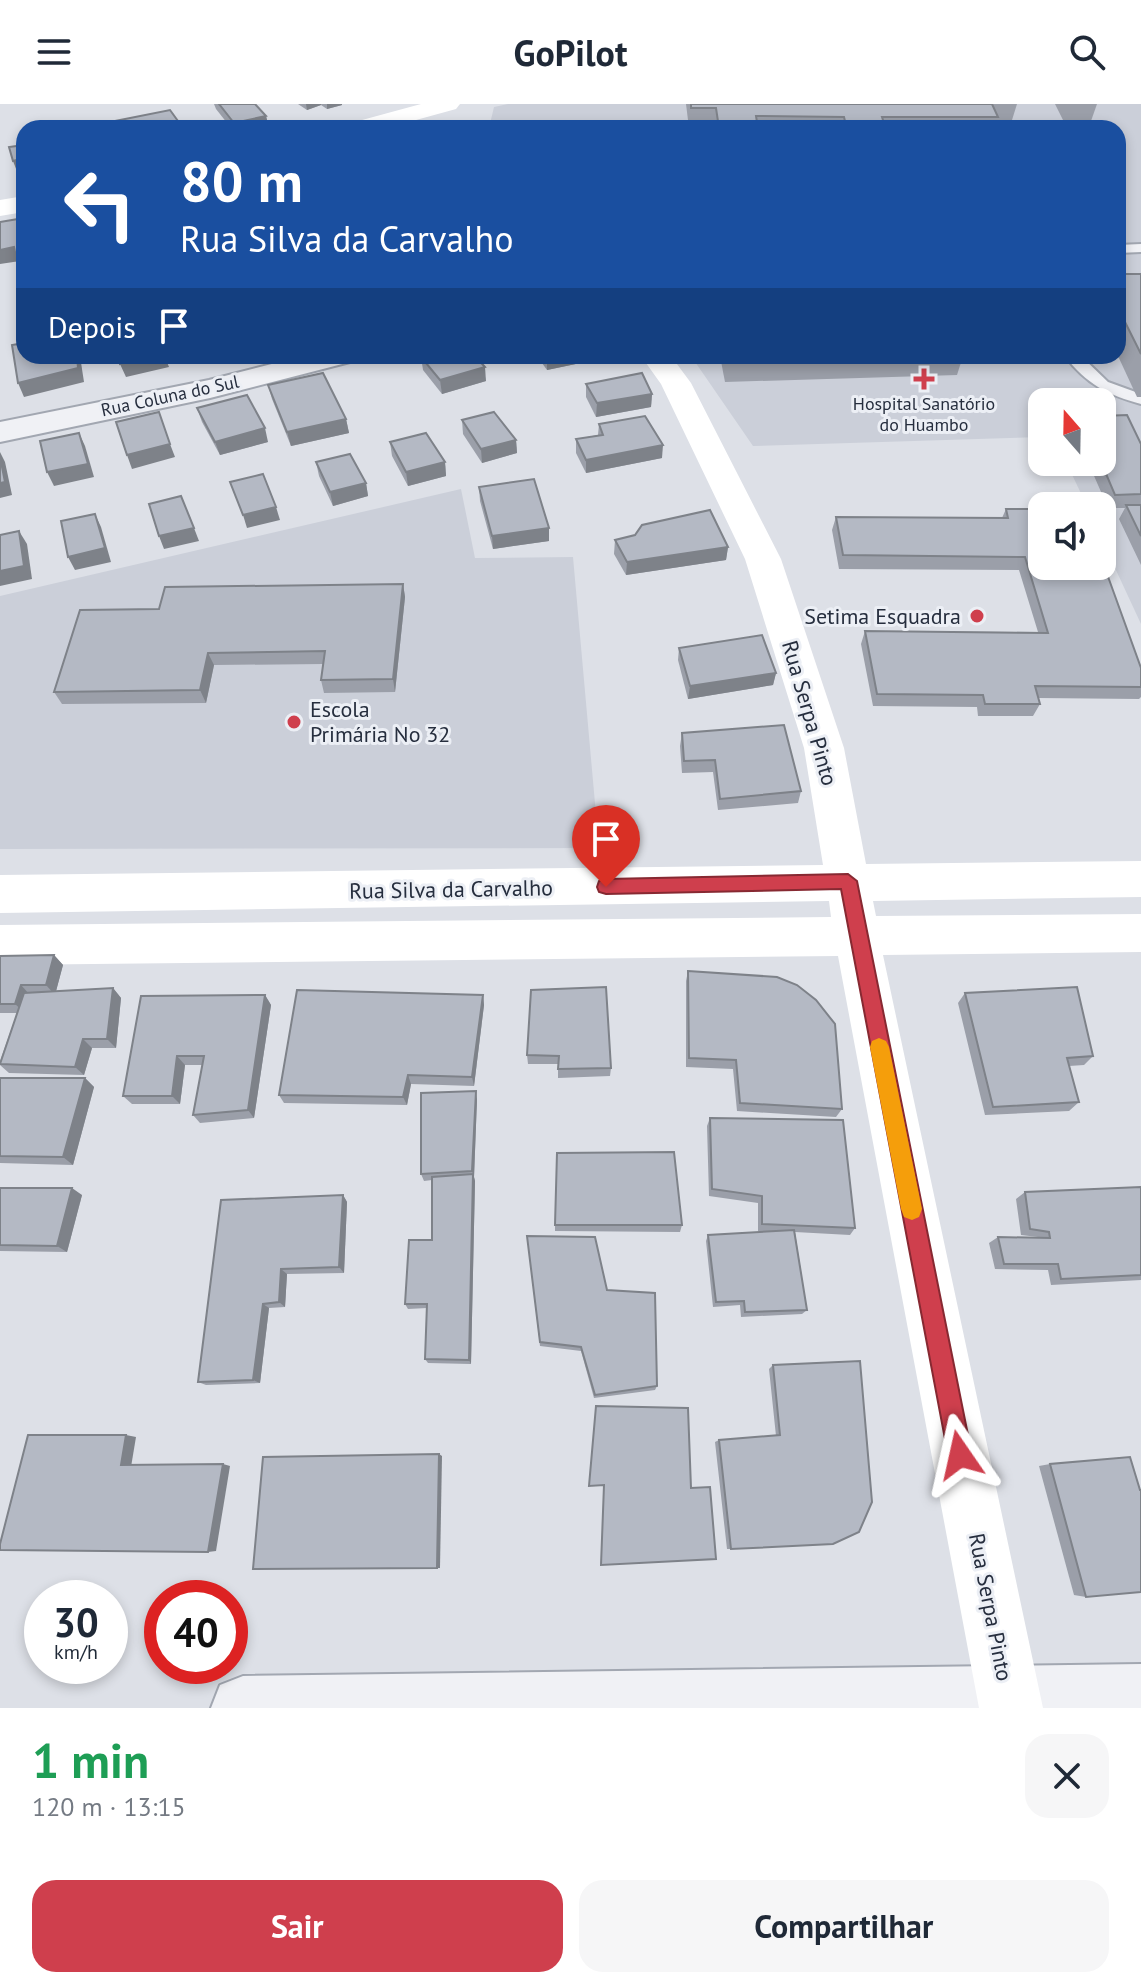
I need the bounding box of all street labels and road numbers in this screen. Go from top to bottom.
street label: Rua Coluna do Sul [99,370,242,421]
street label: Rua Serpa Pinto [776,637,844,789]
street label: Rua Silva da Carvalho [349,873,553,905]
street label: Rua Serpa Pinto [963,1531,1019,1683]

